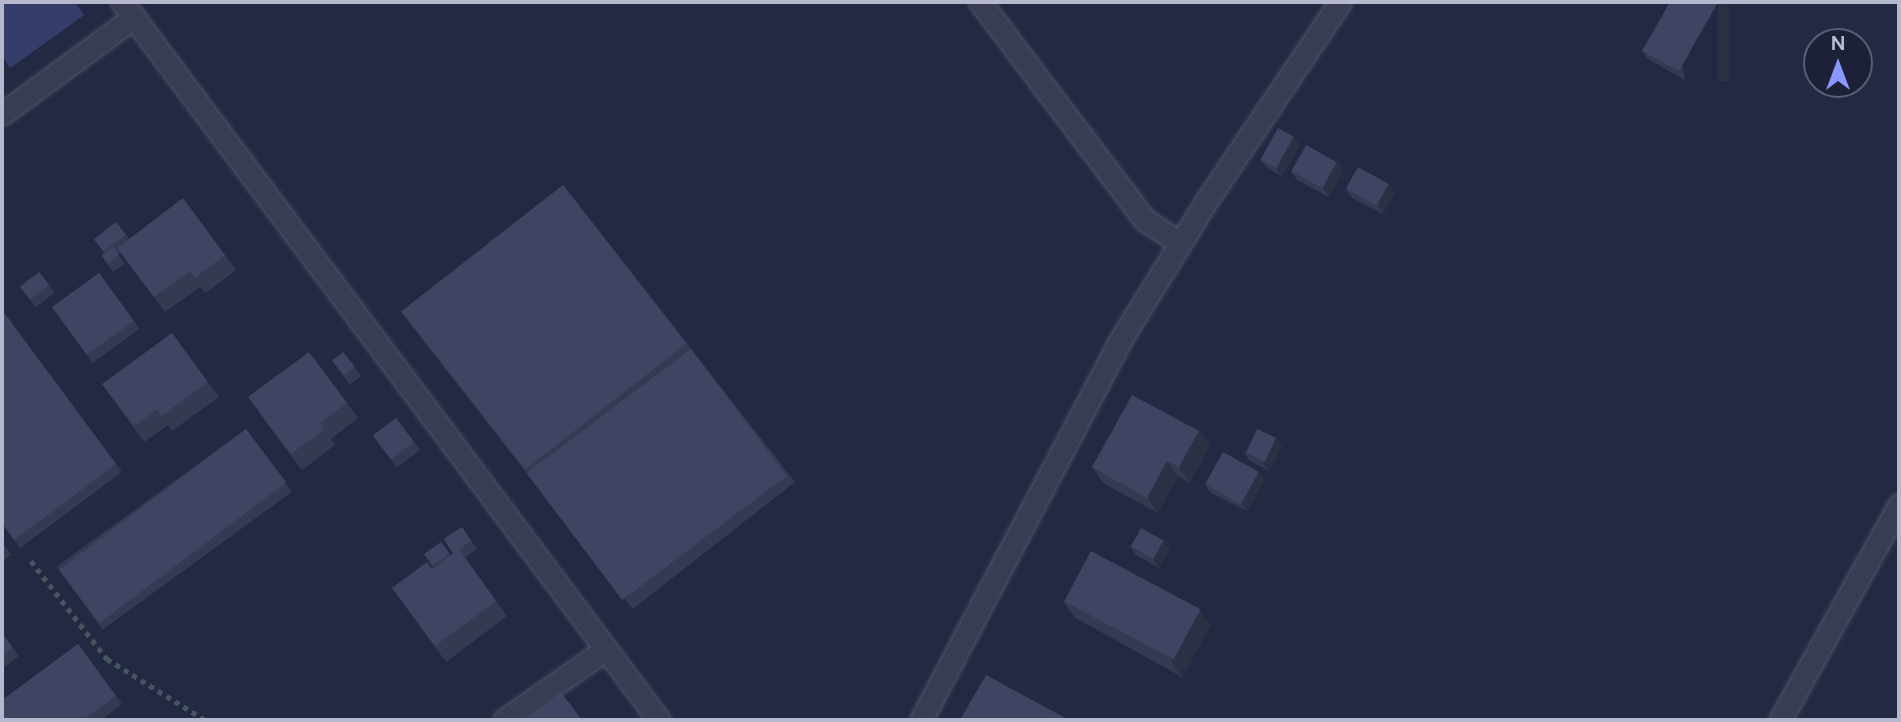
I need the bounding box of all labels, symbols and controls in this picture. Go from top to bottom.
north arrow [1803,28,1873,98]
text: N [1831,32,1845,55]

